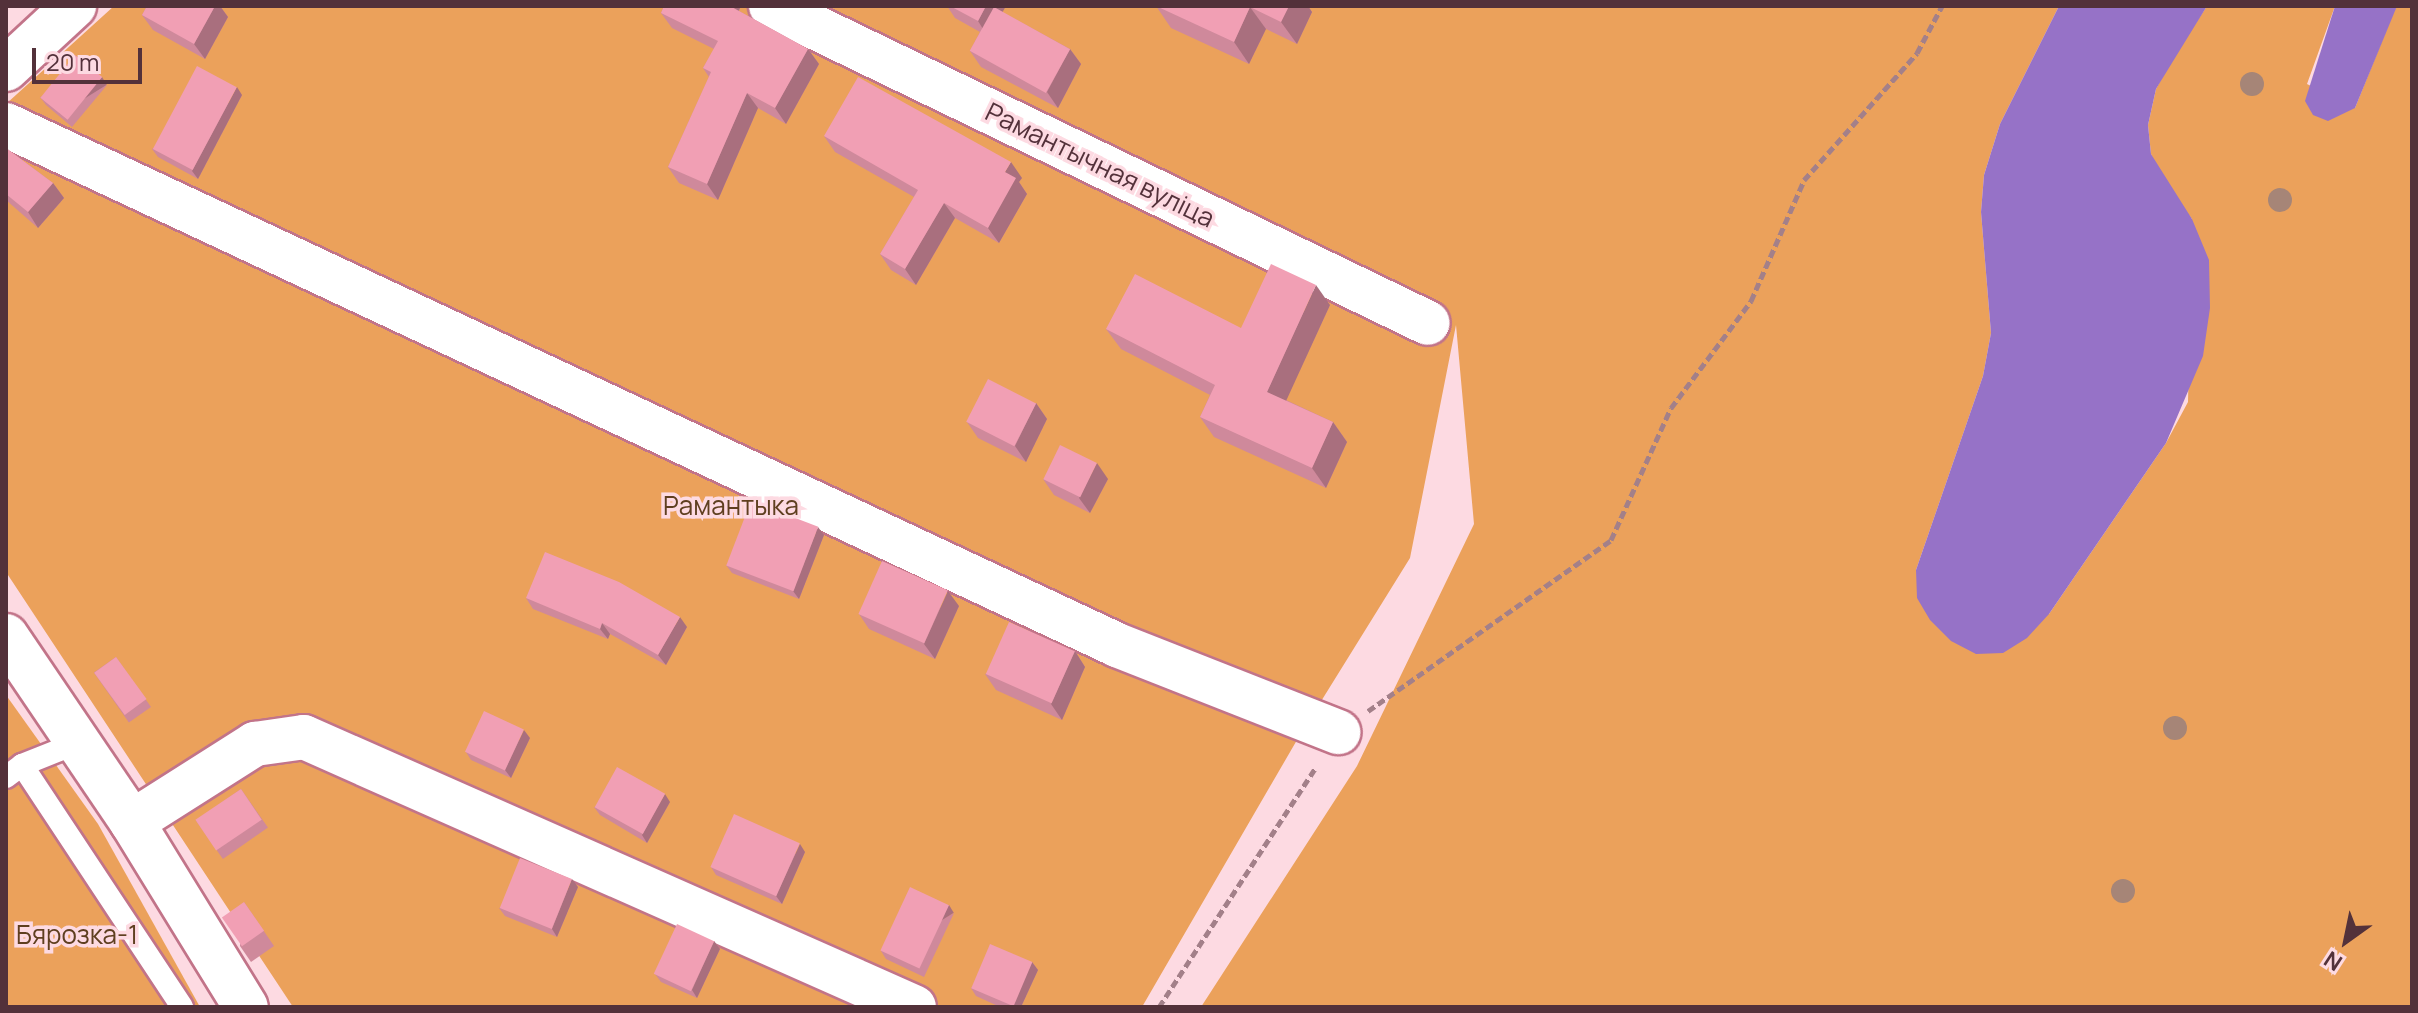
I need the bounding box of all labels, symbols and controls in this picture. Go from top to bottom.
scale bar [36,32,146,82]
text: 20 m [46,45,99,78]
street label: Рамантычная вуліца [981,96,1219,234]
park label: Рамантыка [663,490,799,522]
north arrow [2306,901,2386,981]
park label: Бярозка-1 [16,919,138,951]
text: N [2318,944,2348,978]

